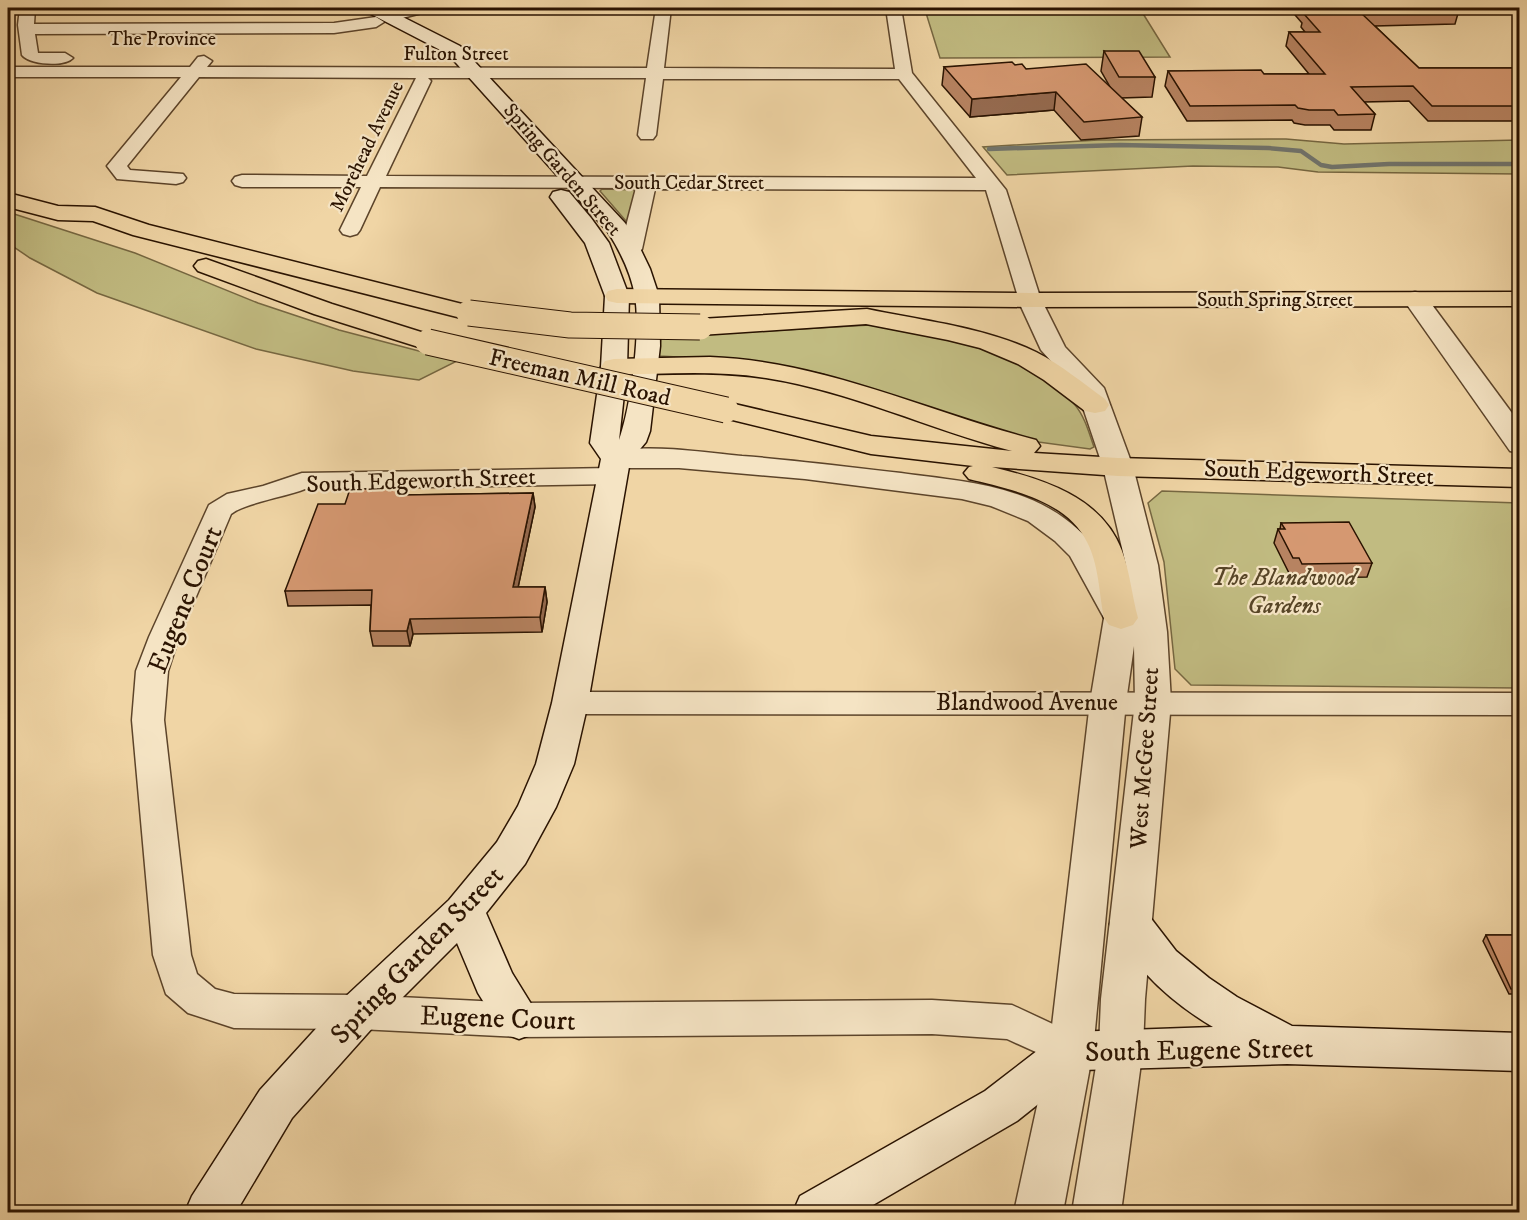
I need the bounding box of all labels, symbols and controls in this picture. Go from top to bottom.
street label: The Province [108,27,216,52]
street label: Fulton Street [403,42,509,67]
street label: Morehead Avenue [325,77,410,216]
street label: Spring Garden Street [497,99,626,241]
street label: South Cedar Street [614,171,764,196]
street label: South Spring Street [1197,288,1353,313]
street label: Freeman Mill Road [486,342,674,413]
street label: South Edgeworth Street [1204,454,1435,492]
street label: South Edgeworth Street [306,462,537,500]
street label: Eugene Court [140,521,231,678]
park label: The Blandwood Gardens [1212,563,1360,621]
street label: West McGee Street [1124,666,1166,851]
street label: Blandwood Avenue [936,688,1118,718]
street label: Spring Garden Street [323,858,511,1052]
street label: Eugene Court [419,998,576,1039]
street label: South Eugene Street [1085,1031,1314,1070]

